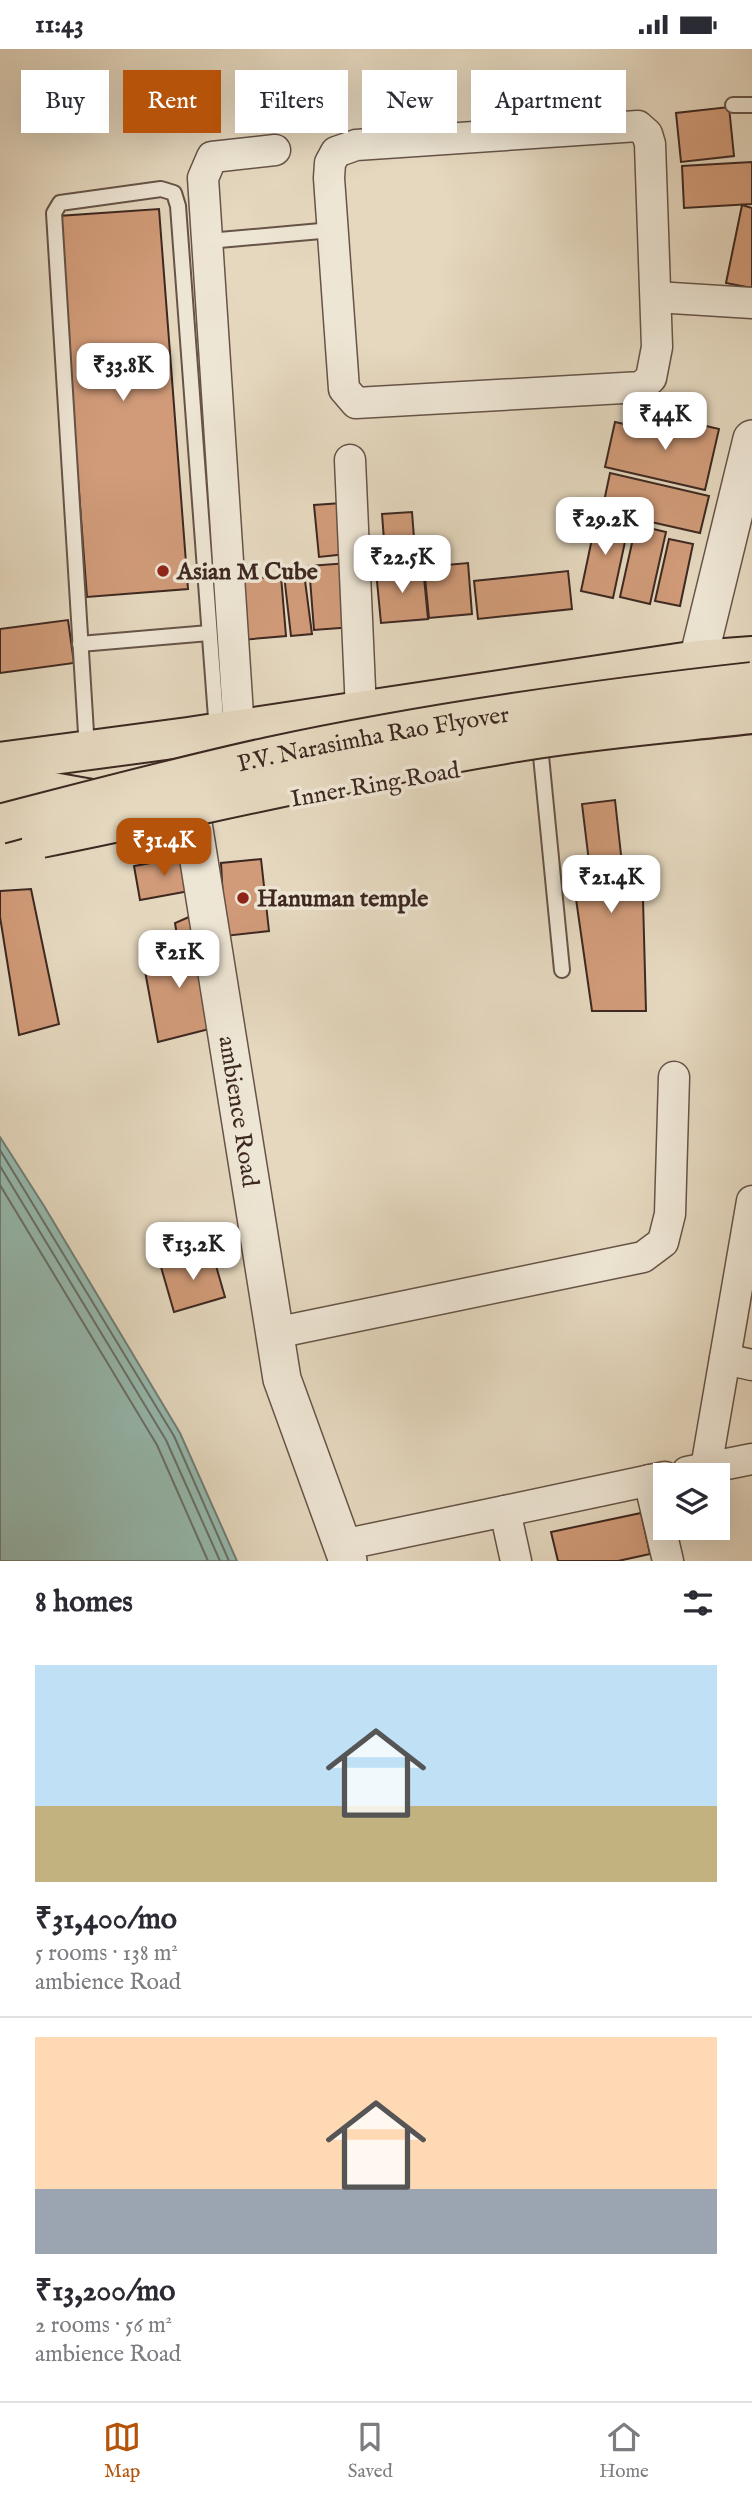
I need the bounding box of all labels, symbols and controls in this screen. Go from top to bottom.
text: 11:43 [35,8,84,41]
chip: Buy [21,70,109,133]
chip: Rent [123,70,221,133]
chip: Filters [235,70,348,133]
chip: New [362,70,457,133]
chip: Apartment [471,70,626,133]
pin: ₹33.8K [66,343,180,403]
text: ₹33.8K [93,351,153,380]
pin: ₹44K [624,393,706,452]
text: ₹44K [639,400,691,429]
pin: ₹29.2K [548,497,662,557]
text: ₹29.2K [572,505,638,534]
pin: ₹22.5K [345,535,459,595]
text: ₹22.5K [370,543,434,572]
place label: Asian M Cube [176,557,318,588]
marker: Asian M Cube [155,563,171,579]
street label: P.V. Narasimha Rao Flyover [235,700,511,781]
street label: Inner Ring Road [288,755,462,816]
pin: ₹31.4K [107,819,221,878]
text: ₹31.4K [132,826,196,855]
pin: ₹21.4K [554,855,668,915]
text: ₹21.4K [578,863,644,892]
place label: Hanuman temple [257,884,428,915]
marker: Hanuman temple [235,890,251,906]
pin: ₹21K [138,930,220,990]
text: ₹21K [154,938,204,967]
street label: ambience Road [210,1034,265,1189]
pin: ₹13.2K [136,1223,250,1282]
text: ₹13.2K [162,1230,224,1259]
map controls [653,1463,730,1540]
button: layers [653,1463,730,1540]
text: 8 homes [35,1584,133,1622]
icon: filters [679,1584,717,1622]
icon: home [313,1710,439,1836]
text: ₹31,400/mo [35,1901,177,1939]
text: 5 rooms · 138 m² [35,1939,178,1968]
text: ambience Road [35,1968,181,1997]
icon: home [313,2082,439,2208]
text: ₹13,200/mo [35,2273,176,2311]
text: 2 rooms · 56 m² [35,2311,172,2340]
text: ambience Road [35,2340,181,2369]
tab: Map [103,2418,141,2484]
tab: Saved [348,2418,393,2484]
tab: Home [599,2418,649,2484]

